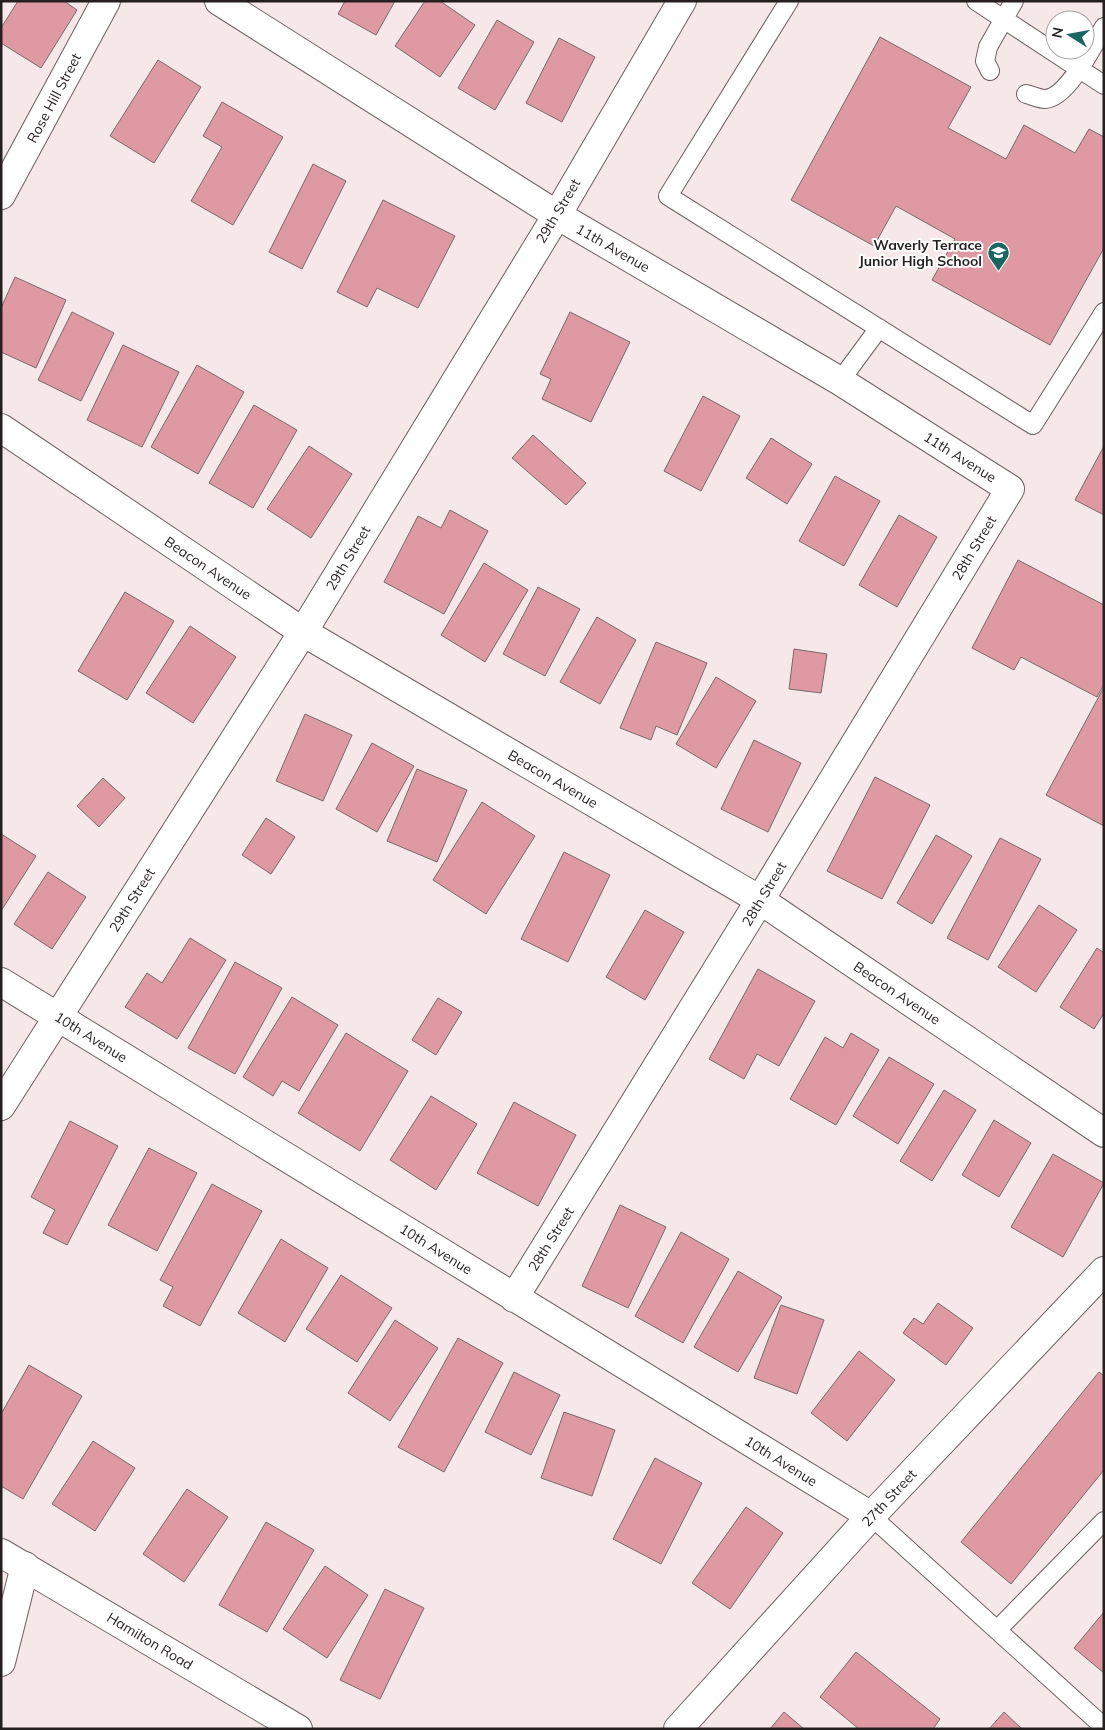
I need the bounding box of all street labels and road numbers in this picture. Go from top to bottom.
street label: Rose Hill Street [23,50,85,146]
street label: 29th Street [532,175,584,247]
street label: 11th Avenue [573,220,653,276]
street label: 11th Avenue [920,428,1000,486]
street label: 28th Street [948,512,1000,584]
street label: 29th Street [322,522,374,594]
street label: Beacon Avenue [161,532,255,604]
street label: Beacon Avenue [505,746,601,812]
street label: 28th Street [738,858,790,930]
street label: 29th Street [105,865,159,935]
street label: Beacon Avenue [850,957,944,1029]
street label: 10th Avenue [51,1008,131,1066]
street label: 28th Street [524,1204,578,1274]
street label: 10th Avenue [396,1220,476,1278]
street label: 10th Avenue [741,1432,821,1490]
street label: 27th Street [858,1465,920,1531]
street label: Hamilton Road [104,1608,196,1674]

